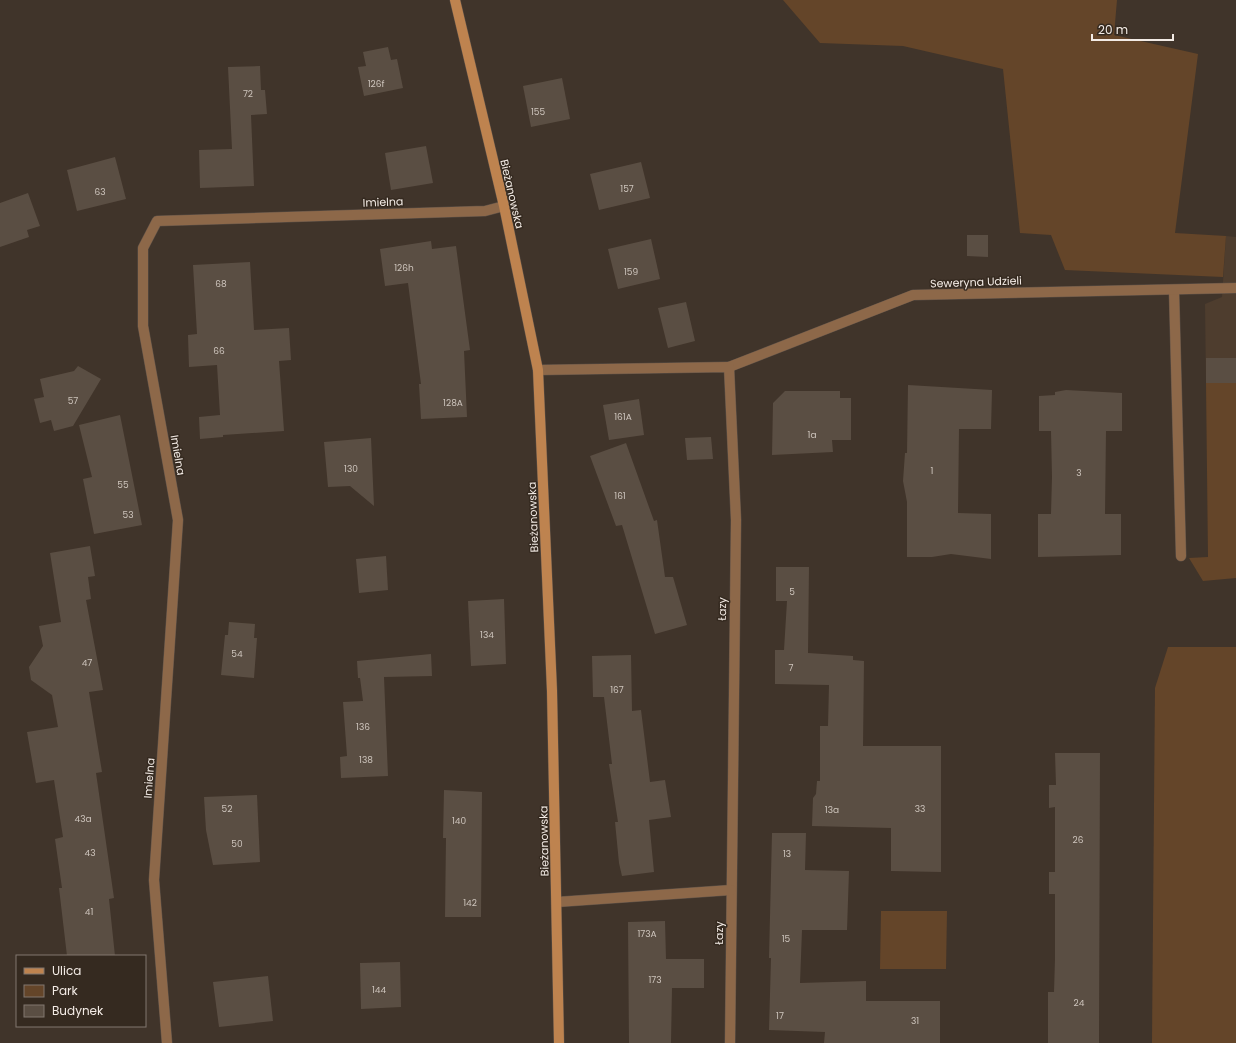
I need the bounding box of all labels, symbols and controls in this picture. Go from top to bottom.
scale bar [1092,16,1173,42]
text: 20 m [1098,21,1128,38]
house number: 126f [368,78,384,90]
house number: 72 [243,88,253,100]
house number: 155 [531,106,545,118]
street label: Bieżanowska [496,158,528,230]
house number: 157 [620,183,634,195]
house number: 63 [94,186,106,198]
street label: Imielna [362,193,404,211]
house number: 126h [394,262,414,274]
house number: 159 [624,266,638,278]
street label: Seweryna Udzieli [930,272,1022,292]
house number: 68 [215,278,227,290]
house number: 66 [213,345,225,357]
house number: 57 [68,395,78,407]
house number: 128A [443,397,463,409]
house number: 161A [614,411,632,423]
house number: 1a [808,429,816,441]
street label: Imielna [167,434,189,476]
house number: 130 [344,463,358,475]
house number: 1 [931,465,934,477]
house number: 3 [1076,467,1082,479]
house number: 55 [117,479,129,491]
street label: Bieżanowska [524,481,542,553]
house number: 161 [614,490,626,502]
house number: 53 [123,509,133,521]
house number: 5 [789,586,795,598]
street label: Łazy [714,596,730,621]
house number: 134 [480,629,494,641]
house number: 54 [231,648,243,660]
house number: 47 [82,657,92,669]
house number: 7 [789,662,794,674]
house number: 167 [610,684,624,696]
house number: 136 [356,721,370,733]
house number: 138 [359,754,373,766]
street label: Imielna [140,757,158,799]
house number: 52 [222,803,232,815]
house number: 33 [915,803,925,815]
house number: 13a [825,804,839,816]
street label: Bieżanowska [535,806,553,876]
house number: 43a [74,813,92,825]
house number: 140 [452,815,466,827]
house number: 26 [1073,834,1084,846]
house number: 50 [231,838,243,850]
house number: 43 [85,847,95,859]
house number: 13 [783,848,791,860]
house number: 142 [463,897,477,909]
house number: 41 [85,906,93,918]
street label: Łazy [711,920,727,945]
house number: 173A [637,928,657,940]
house number: 15 [782,933,791,945]
legend [16,955,146,1027]
text: Ulica [52,962,81,979]
house number: 173 [648,974,662,986]
text: Park [52,982,79,999]
house number: 144 [372,984,386,996]
house number: 24 [1074,997,1085,1009]
text: Budynek [52,1002,104,1019]
house number: 17 [776,1010,784,1022]
house number: 31 [911,1015,919,1027]

